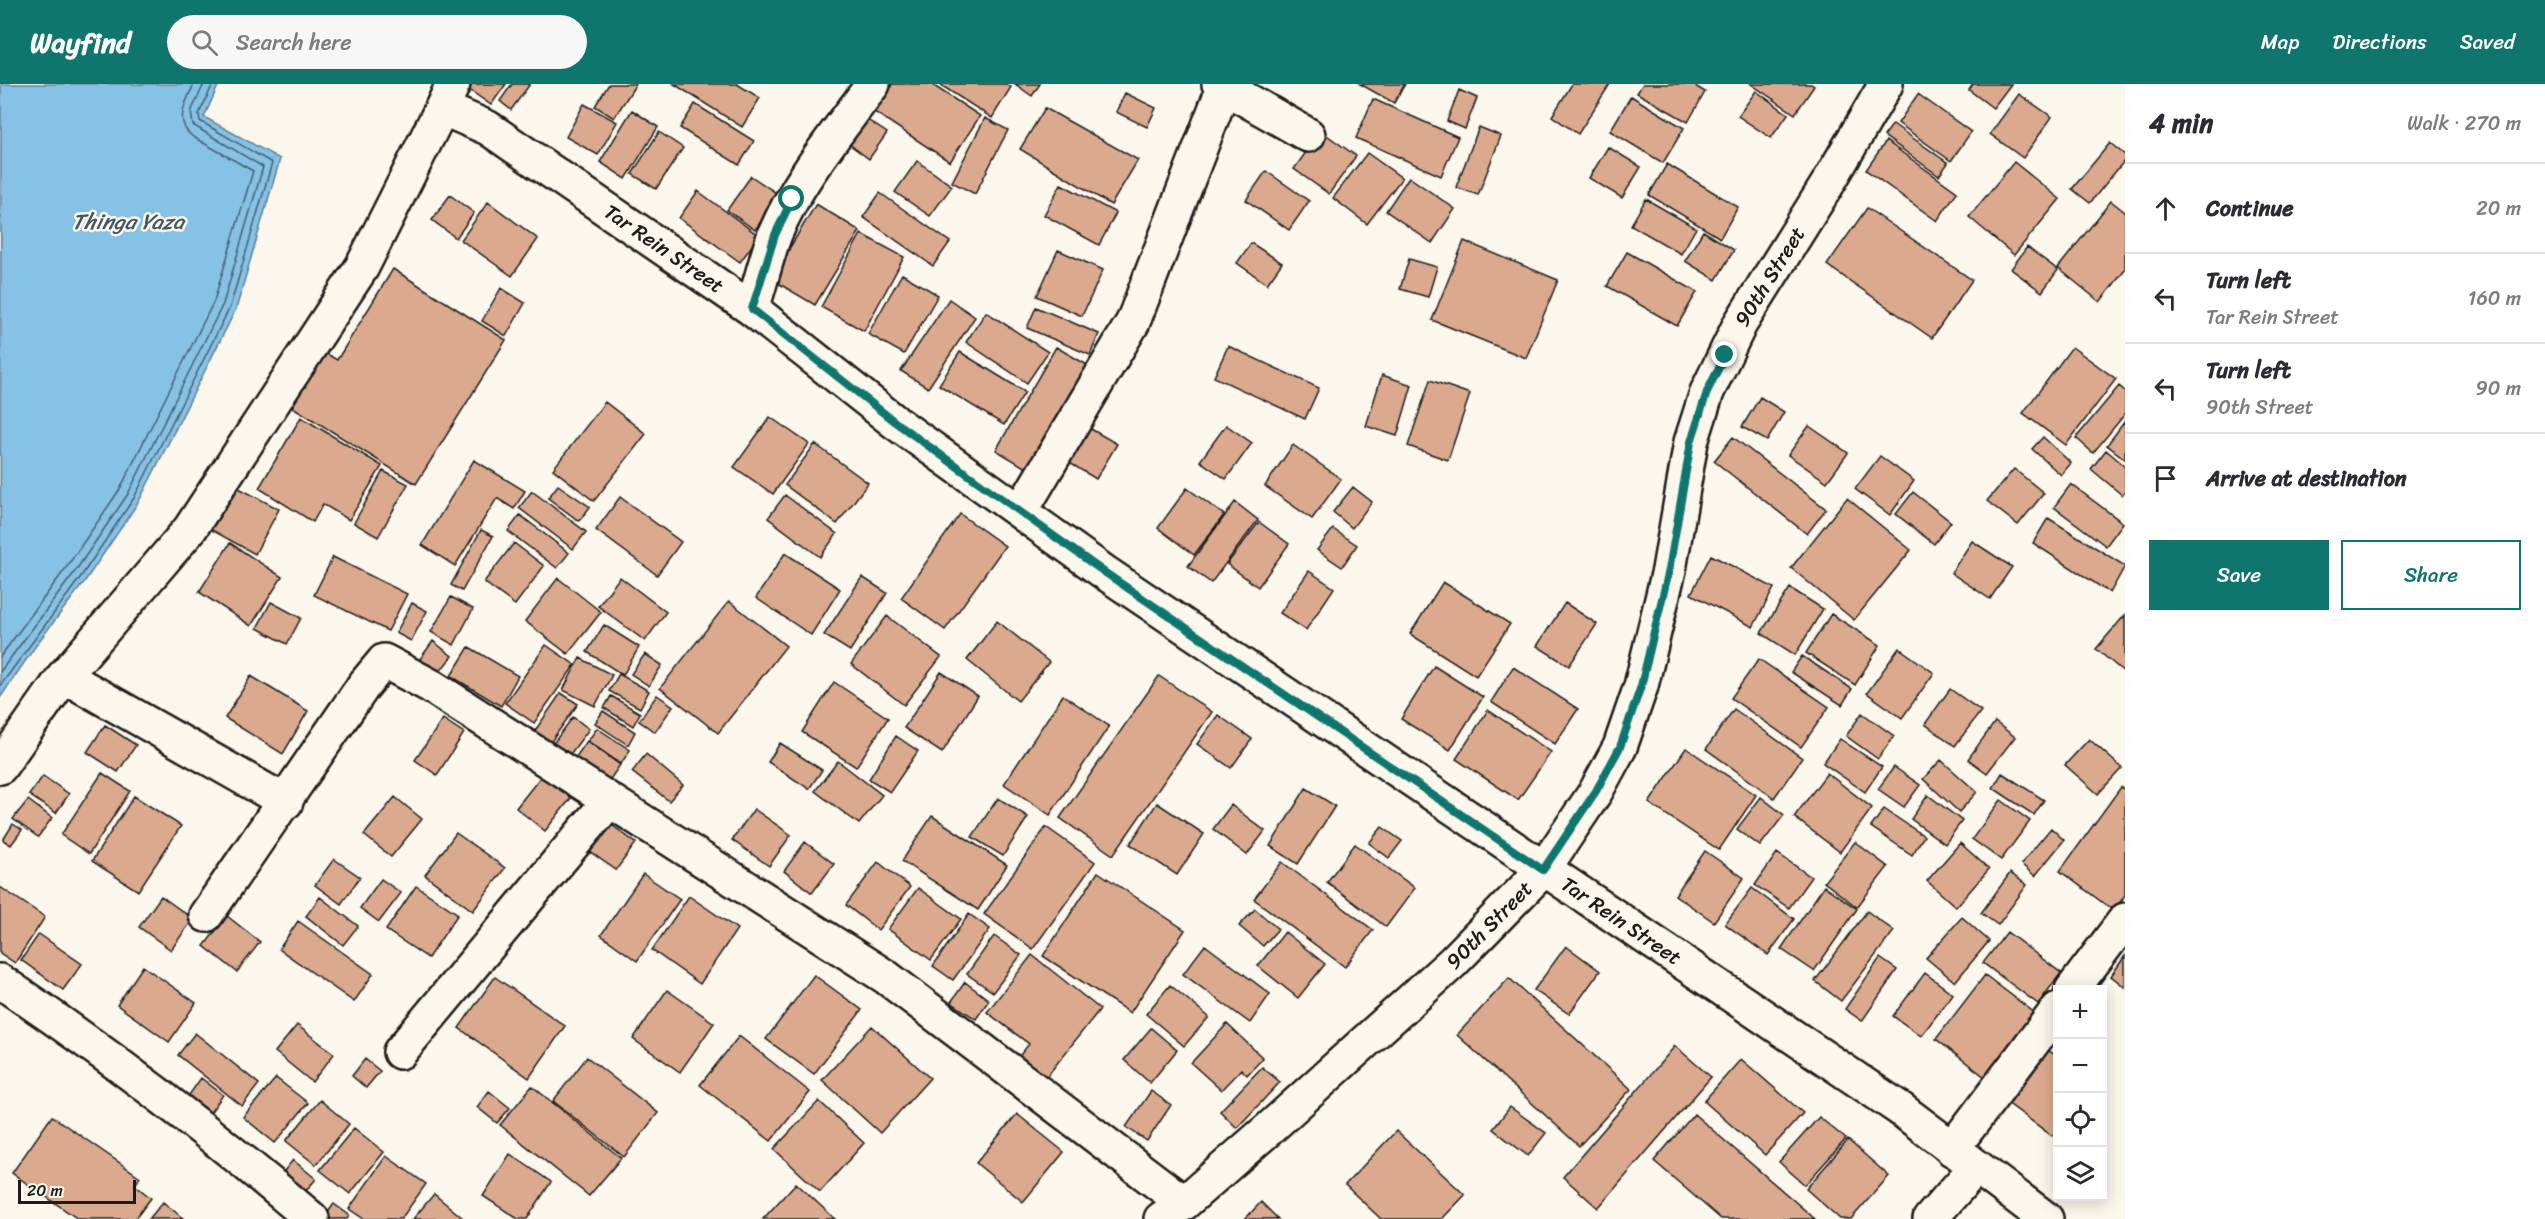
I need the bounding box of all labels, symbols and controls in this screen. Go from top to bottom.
search box [167,15,587,69]
text: Wayfind [30,18,131,67]
text: Search here [236,23,352,62]
text: Map [2261,23,2299,61]
text: Directions [2332,23,2427,61]
text: Saved [2460,23,2515,61]
icon: search [188,26,221,59]
text: 4 min [2149,100,2213,146]
text: Walk · 270 m [2407,106,2521,141]
route start [778,185,804,211]
text: Continue [2206,189,2294,228]
text: 20 m [2476,191,2521,226]
icon: ahead [2149,192,2182,225]
street label: Tar Rein Street [596,194,732,304]
water label: Thinga Yaza [72,202,186,241]
street label: 90th Street [1724,219,1816,334]
text: Turn left [2206,261,2291,300]
text: 160 m [2468,281,2521,316]
icon: left [2149,282,2182,315]
text: Tar Rein Street [2206,300,2339,335]
route end [1711,341,1737,367]
text: Turn left [2206,351,2291,390]
text: 90 m [2476,371,2521,406]
icon: left [2149,372,2182,405]
text: 90th Street [2206,390,2313,425]
text: Arrive at destination [2206,459,2407,498]
icon: arrive [2149,462,2182,495]
button: Save [2149,540,2329,610]
button: Share [2341,540,2521,610]
street label: Tar Rein Street [1553,866,1690,976]
street label: 90th Street [1436,871,1542,979]
map controls [2053,985,2107,1201]
button: + [2053,985,2107,1039]
button: − [2053,1039,2107,1093]
button: locate [2053,1093,2107,1147]
button: layers [2053,1147,2107,1201]
text: 20 m [27,1176,63,1205]
scale bar [18,1177,136,1204]

